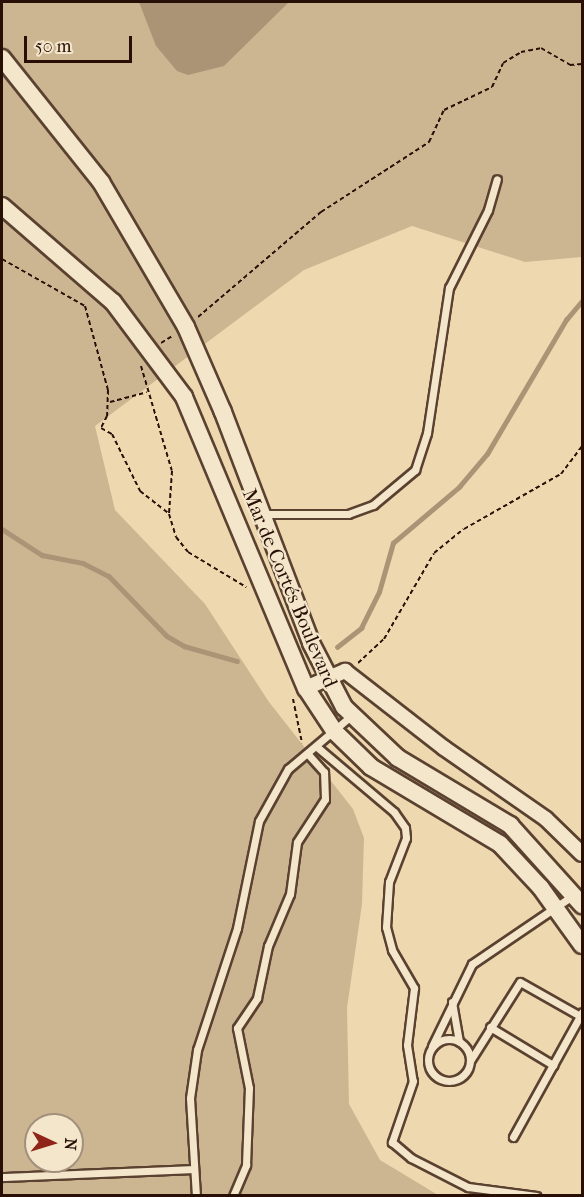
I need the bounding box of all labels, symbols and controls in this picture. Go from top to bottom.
scale bar [27,24,135,62]
text: 50 m [35,36,71,57]
street label: Mar de Cortés Boulevard [237,485,343,691]
north arrow [24,1113,84,1173]
text: N [61,1137,80,1151]

